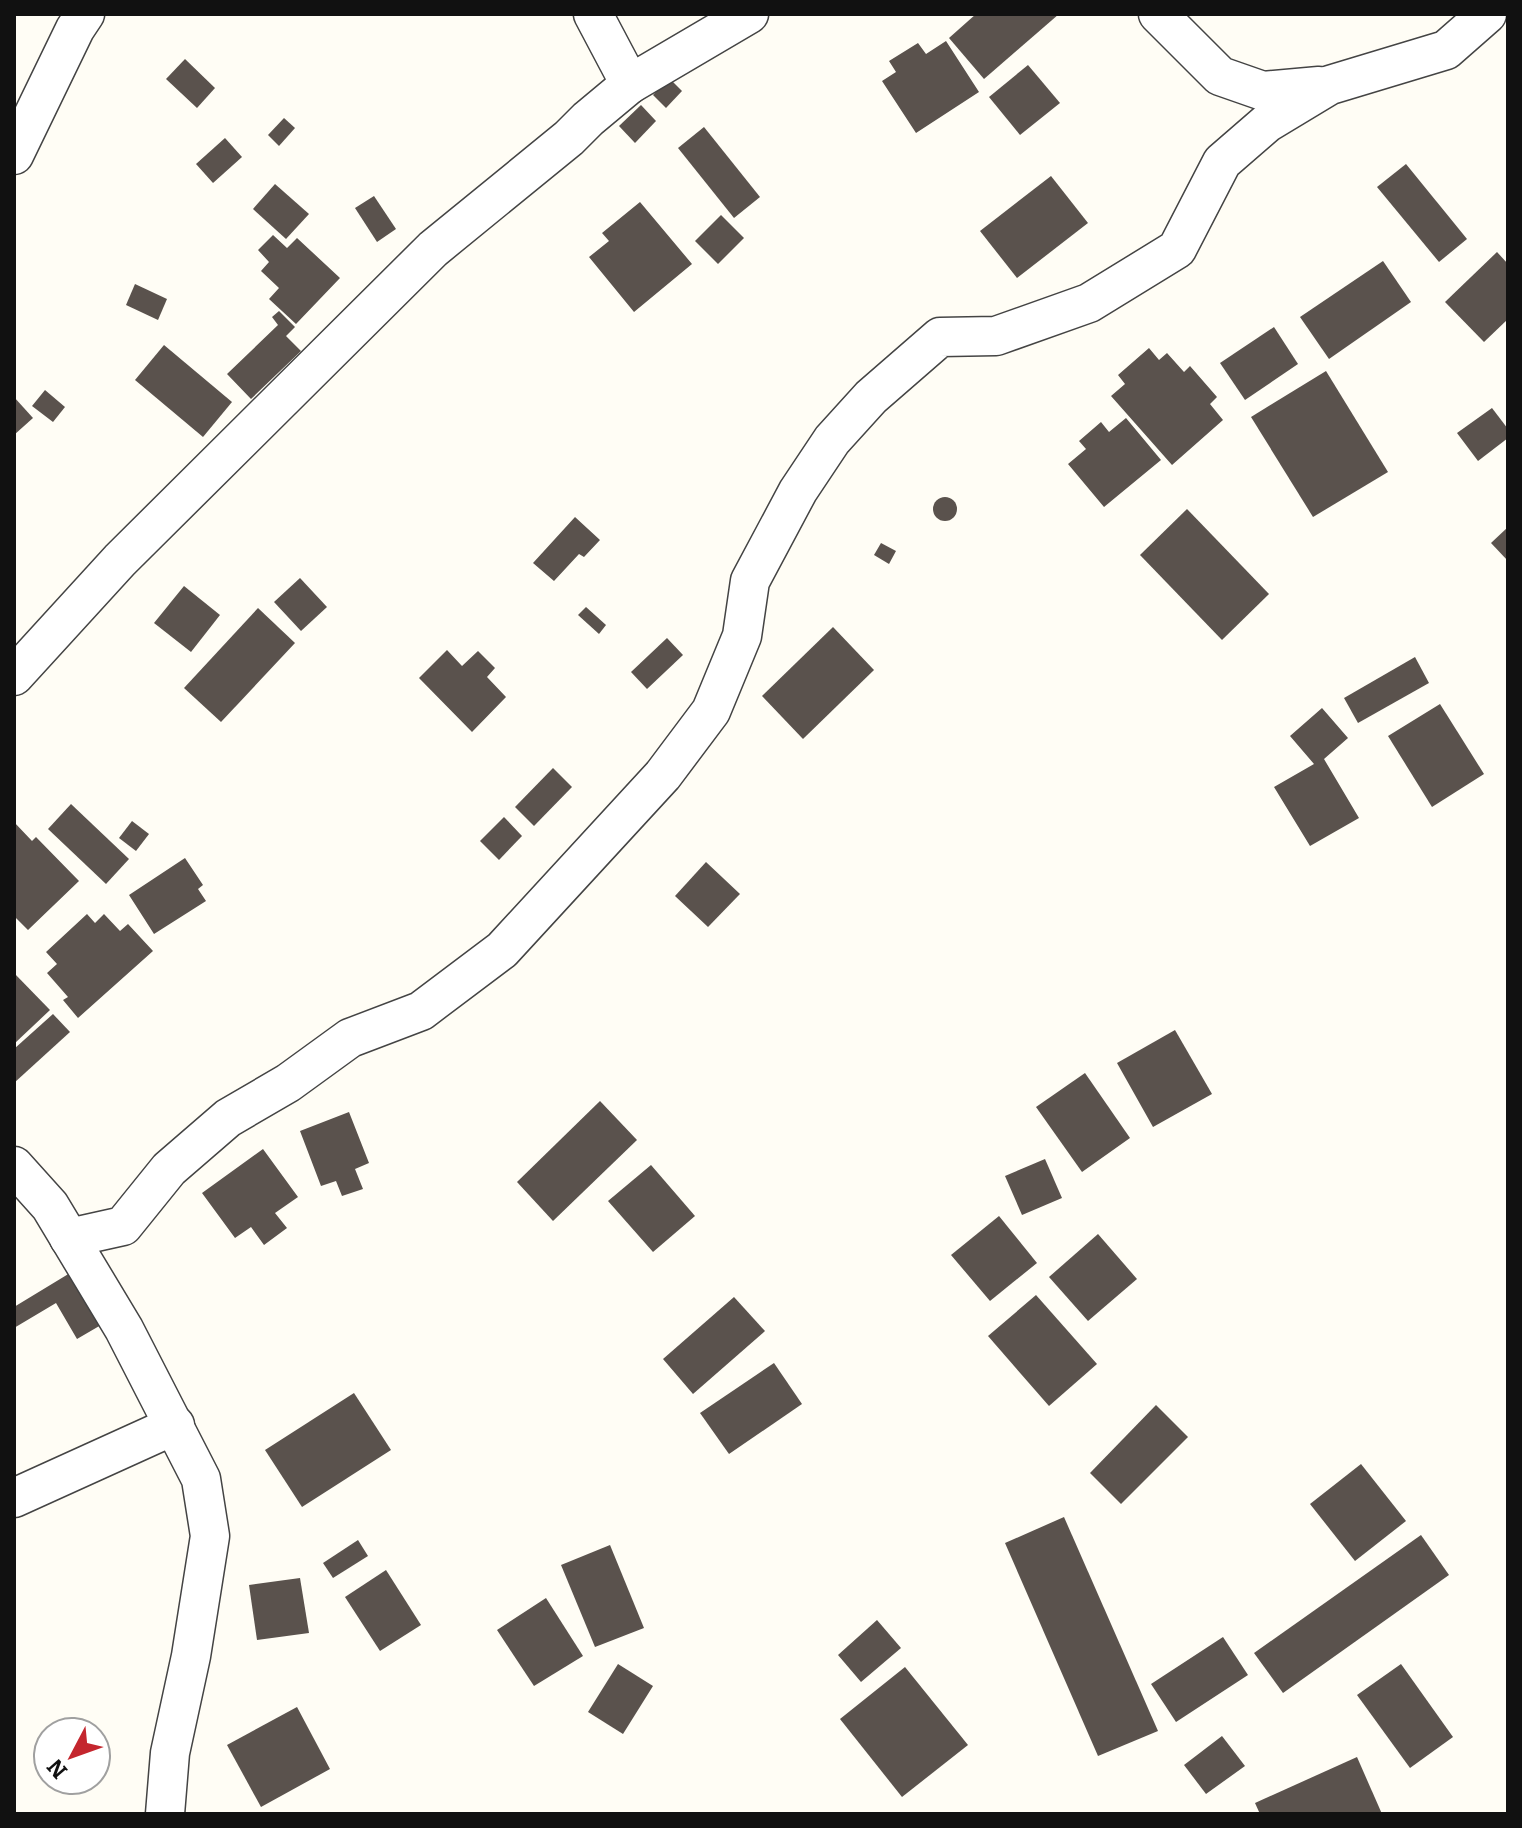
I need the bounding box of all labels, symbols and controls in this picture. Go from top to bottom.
north arrow [32,1716,112,1796]
text: N [42,1754,73,1784]

